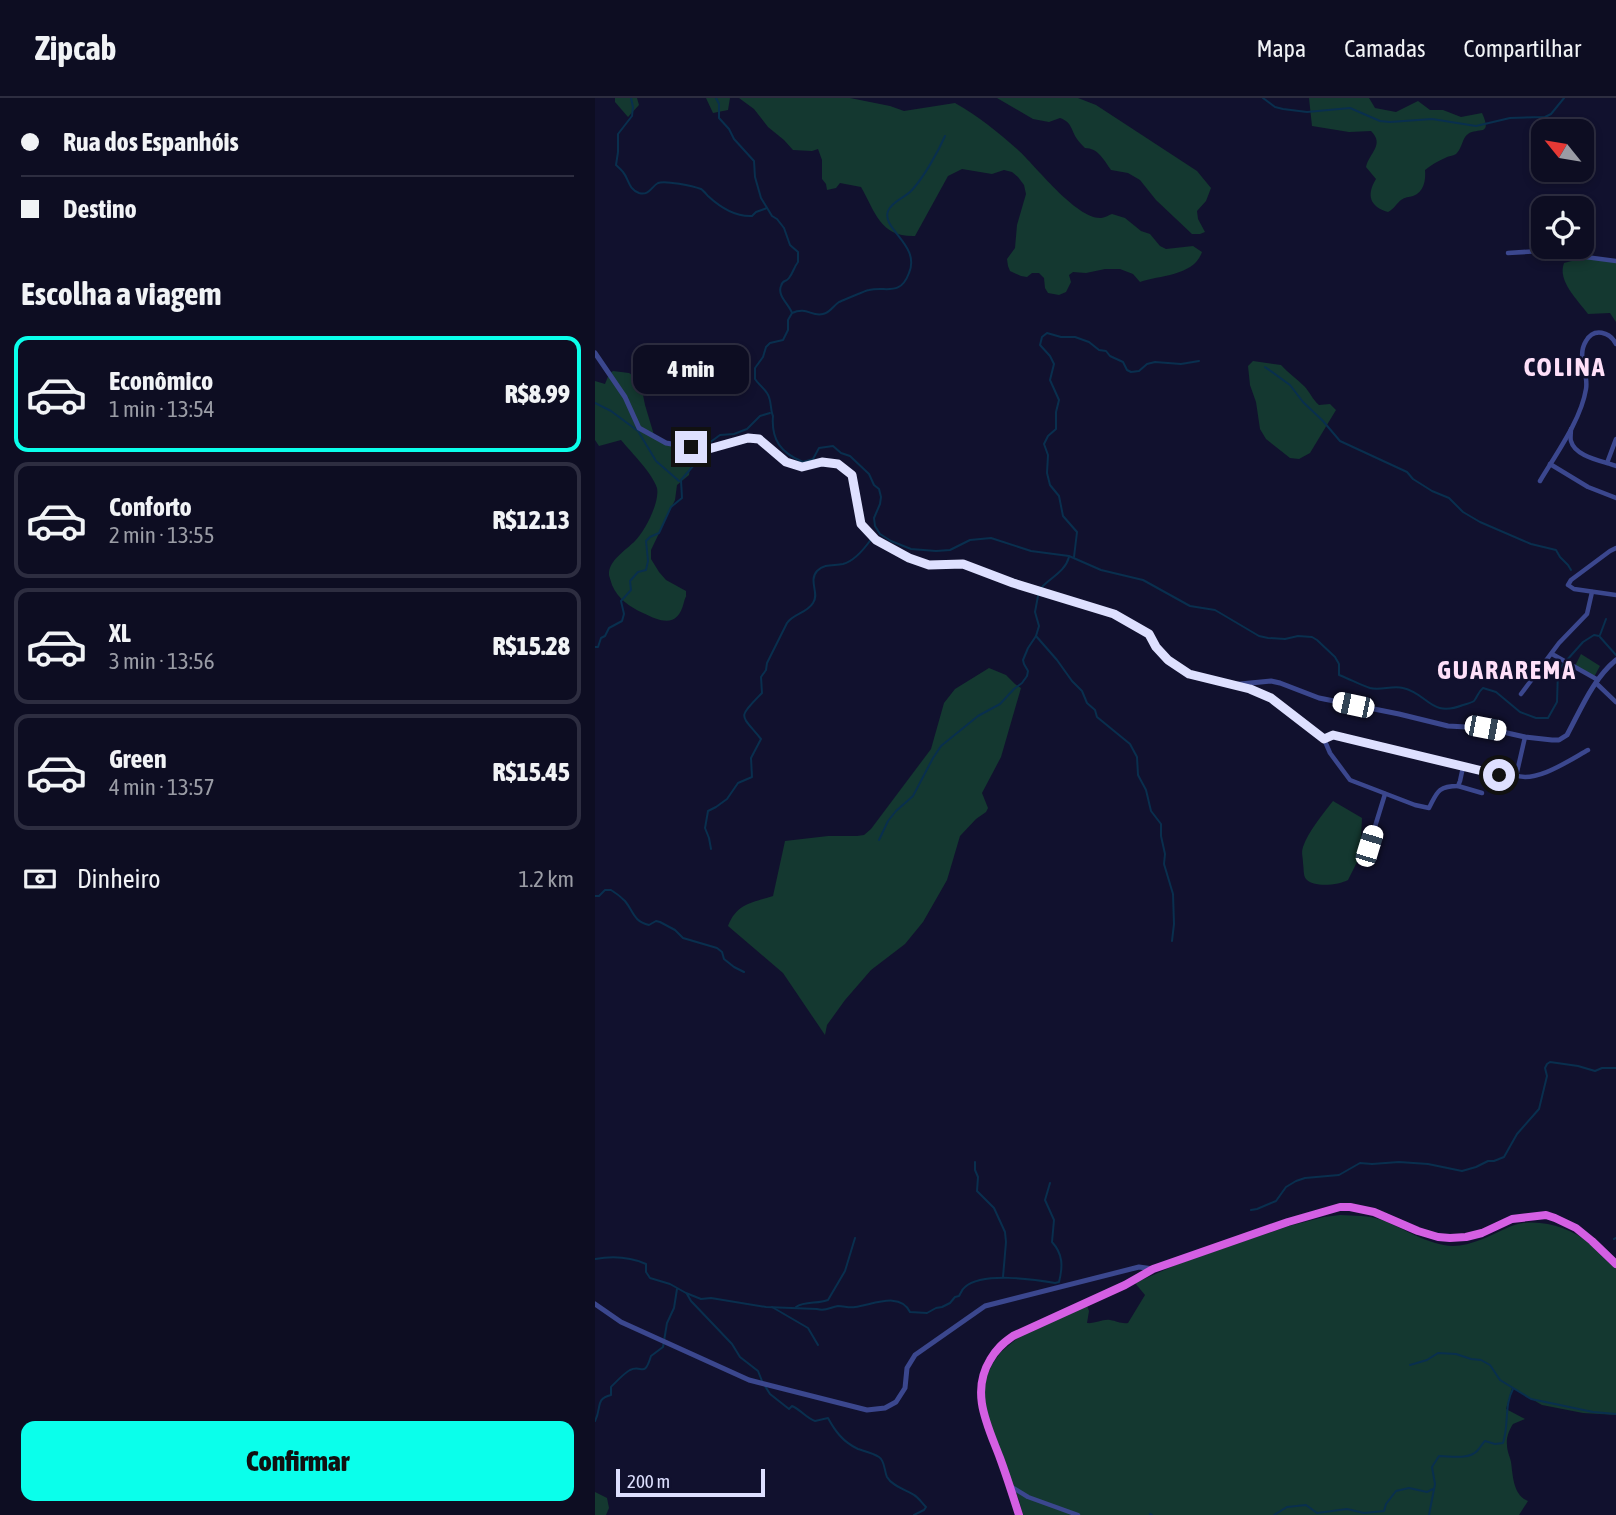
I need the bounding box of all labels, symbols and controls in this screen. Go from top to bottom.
text: Zipcab [35,29,116,67]
text: Mapa [1256,35,1306,62]
text: Camadas [1344,35,1426,62]
text: Compartilhar [1464,35,1581,62]
north arrow [1531,119,1594,182]
map controls [1531,119,1594,259]
text: Rua dos Espanhóis [63,127,239,157]
text: Destino [63,194,137,224]
button: locate [1531,196,1594,259]
text: Escolha a viagem [21,275,221,312]
callout: 4 min [633,345,749,394]
district label: COLINA [1523,352,1607,382]
text: 4 min [668,356,714,382]
icon: car [25,363,88,426]
text: Econômico [109,366,213,396]
text: R$8.99 [505,379,570,409]
text: 1 min · 13:54 [109,396,215,422]
route end [675,431,707,463]
icon: car [25,489,88,552]
text: Conforto [109,492,192,522]
text: R$12.13 [493,505,570,535]
text: 2 min · 13:55 [109,522,215,548]
icon: car [25,615,88,678]
text: XL [109,618,131,648]
text: R$15.28 [493,631,570,661]
text: 3 min · 13:56 [109,648,215,674]
district label: GUARAREMA [1437,655,1577,685]
car [1331,690,1376,720]
car [1463,714,1508,742]
icon: car [25,741,88,804]
text: Green [109,744,167,774]
text: R$15.45 [493,757,570,787]
route start [1483,759,1515,791]
text: 4 min · 13:57 [109,774,215,800]
car [1353,823,1386,869]
icon: cash [21,860,59,898]
text: Dinheiro [77,864,160,894]
text: 1.2 km [518,866,574,892]
button: Confirmar [21,1421,574,1501]
scale bar [616,1466,765,1498]
text: 200 m [627,1470,670,1492]

